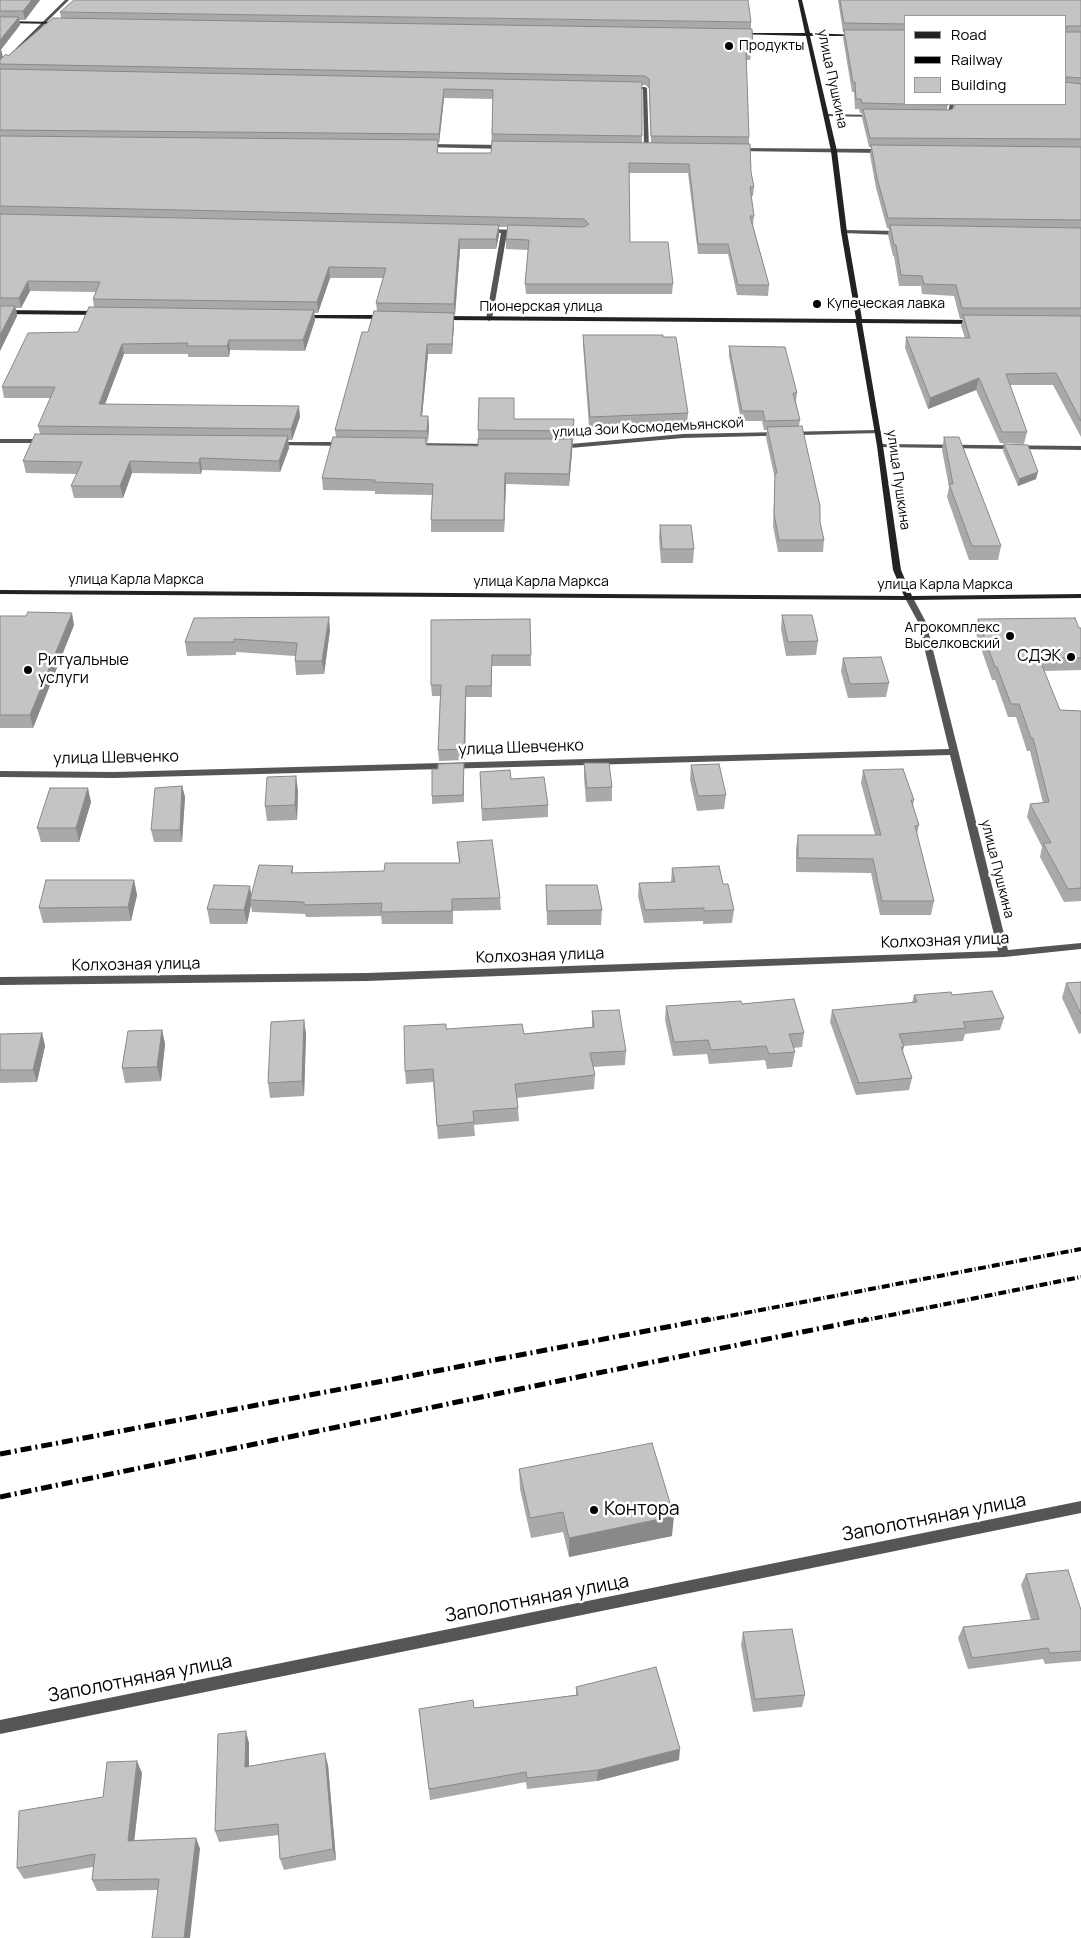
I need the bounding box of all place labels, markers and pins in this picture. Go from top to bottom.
place label: Продукты [739,38,804,54]
marker: Продукты [723,40,735,52]
place label: Купеческая лавка [827,296,945,312]
marker: Купеческая лавка [811,298,823,310]
place label: Агрокомплекс Выселковский [905,620,1000,652]
marker: Агрокомплекс Выселковский [1004,630,1016,642]
place label: СДЭК [1017,647,1061,667]
place label: Ритуальные услуги [38,651,129,689]
marker: СДЭК [1065,651,1077,663]
marker: Ритуальные услуги [22,664,34,676]
place label: Контора [604,1499,679,1521]
marker: Контора [588,1504,600,1516]

